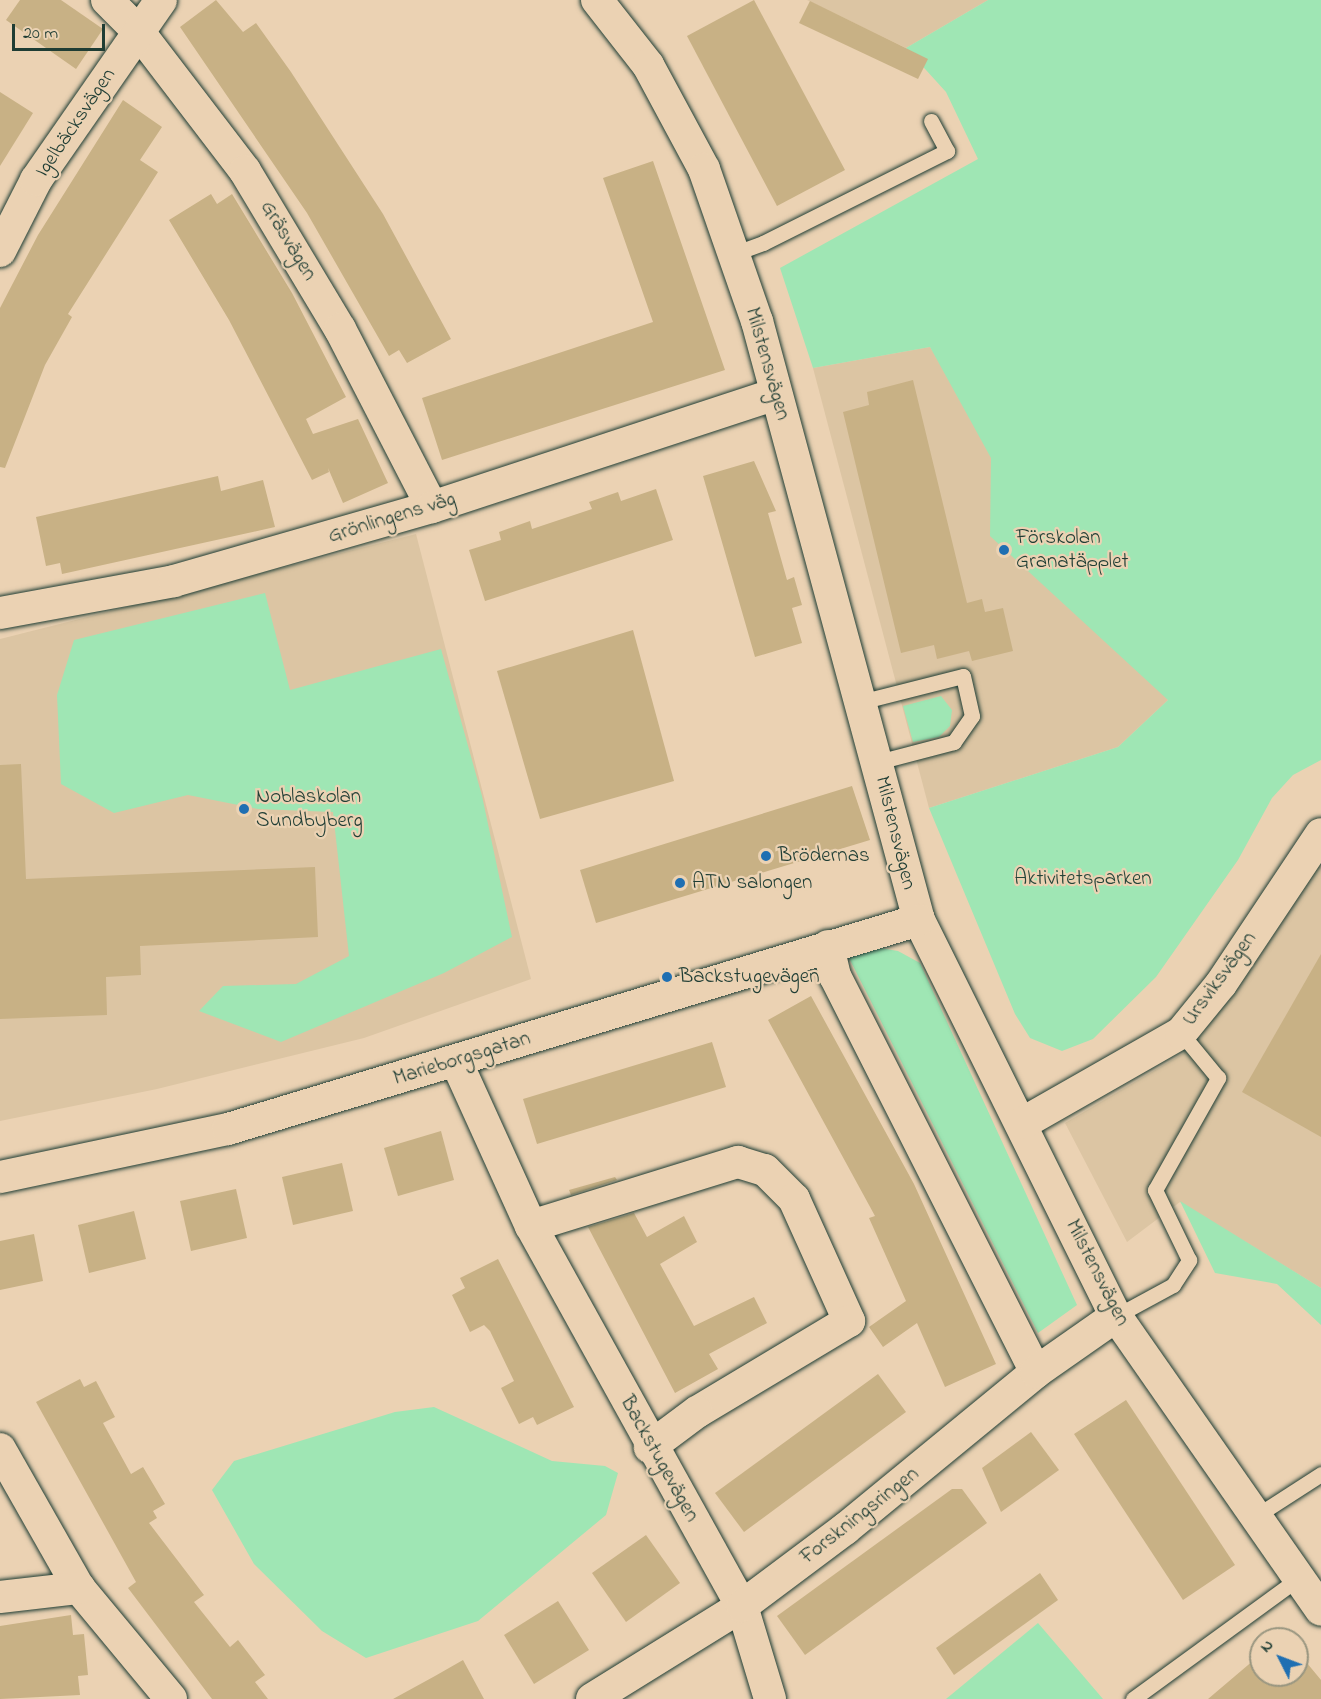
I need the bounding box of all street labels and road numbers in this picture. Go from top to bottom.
street label: Igelbäcksvägen [30,64,122,182]
street label: Gräsvägen [254,196,322,286]
street label: Milstensvägen [739,305,795,423]
street label: Grönlingens väg [325,487,459,549]
street label: Milstensvägen [869,774,921,892]
street label: Ursviksvägen [1177,927,1263,1031]
street label: Marieborgsgatan [390,1026,534,1092]
street label: Milstensvägen [1059,1216,1135,1330]
street label: Backstugevägen [614,1391,704,1527]
street label: Forskningsringen [796,1462,924,1570]

